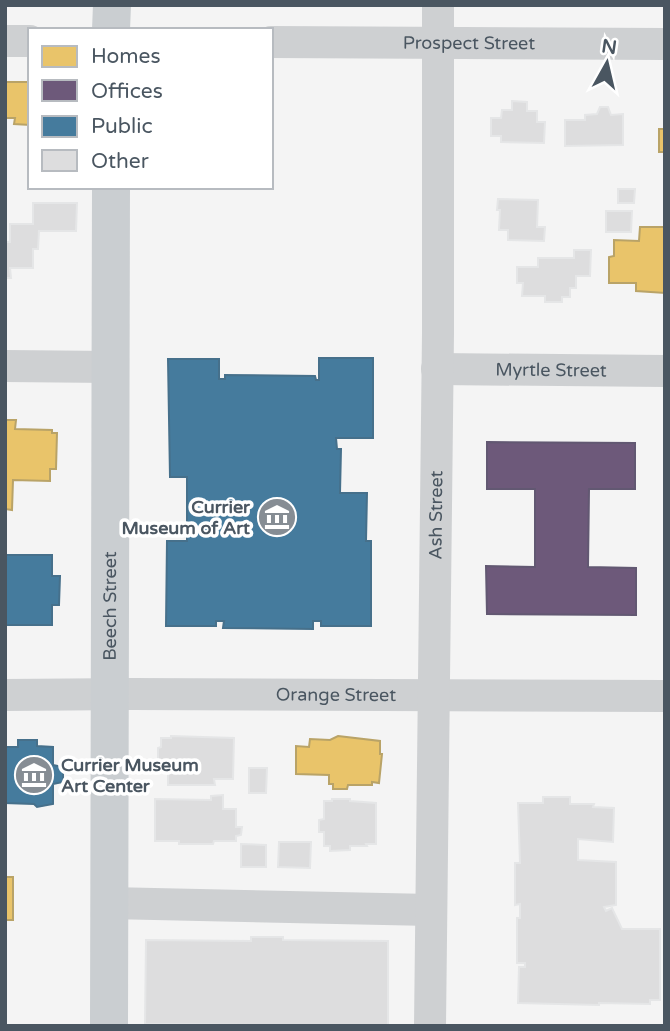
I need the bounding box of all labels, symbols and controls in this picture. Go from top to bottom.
legend [28,28,273,189]
north arrow [572,28,642,98]
street label: Prospect Street [403,32,535,54]
text: N [600,35,618,59]
text: Homes [91,44,161,69]
text: Offices [91,79,163,104]
text: Public [91,114,153,139]
text: Other [91,149,149,174]
street label: Myrtle Street [495,359,607,381]
street label: Ash Street [424,470,447,560]
place label: Currier Museum of Art [121,496,251,539]
museum icon: Currier Museum of Art [256,496,298,538]
street label: Beech Street [99,551,121,661]
street label: Orange Street [276,684,396,706]
museum icon: Currier Museum Art Center [13,754,55,796]
place label: Currier Museum Art Center [61,754,199,797]

